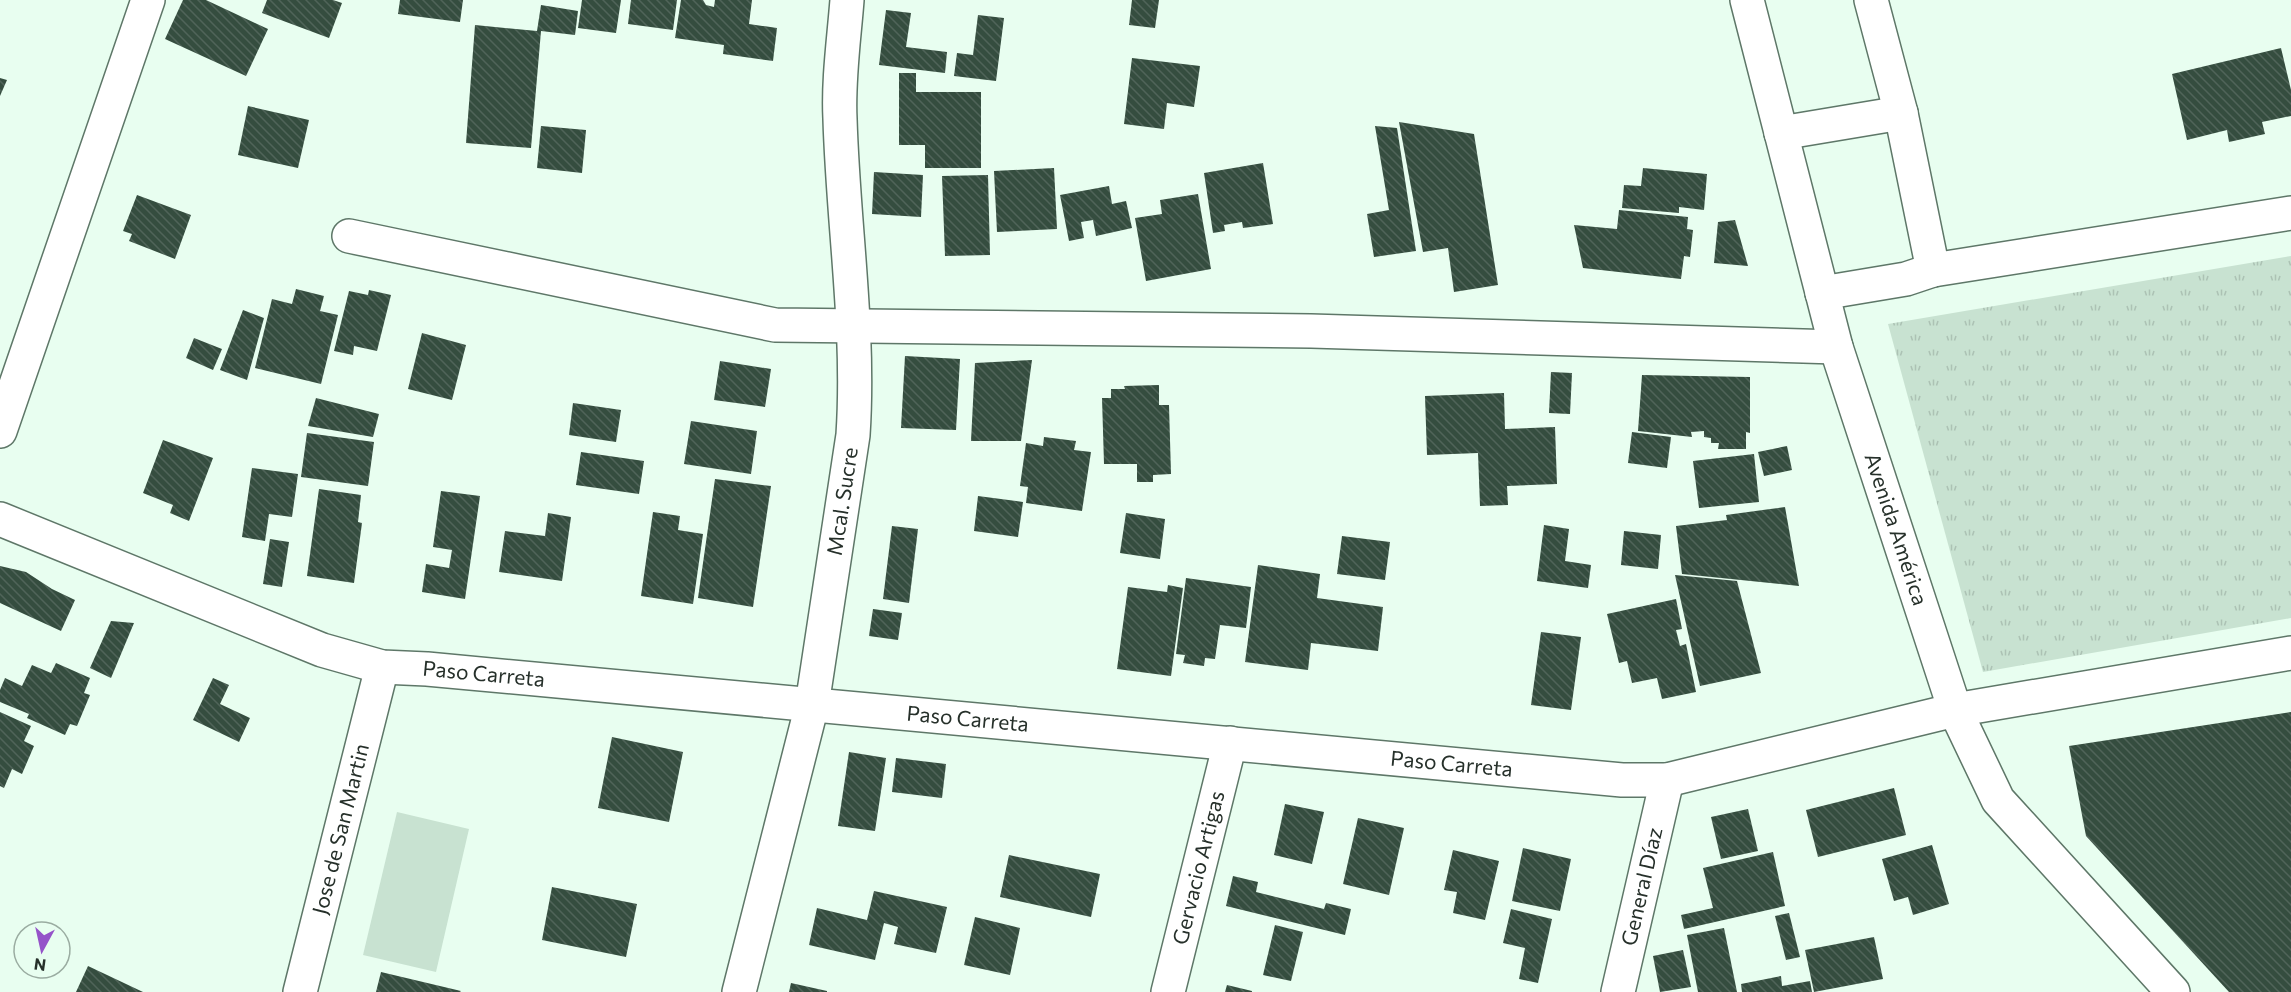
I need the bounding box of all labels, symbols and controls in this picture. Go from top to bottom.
street label: Mcal. Sucre [821,445,862,557]
street label: Avenida América [1861,449,1934,608]
street label: Paso Carreta [422,655,546,691]
street label: Paso Carreta [906,700,1030,736]
street label: Jose de San Martin [306,741,373,917]
street label: Paso Carreta [1389,745,1514,781]
street label: Gervacio Artigas [1166,788,1229,947]
street label: General Díaz [1615,825,1667,948]
north arrow [12,920,72,980]
text: N [33,955,47,976]

